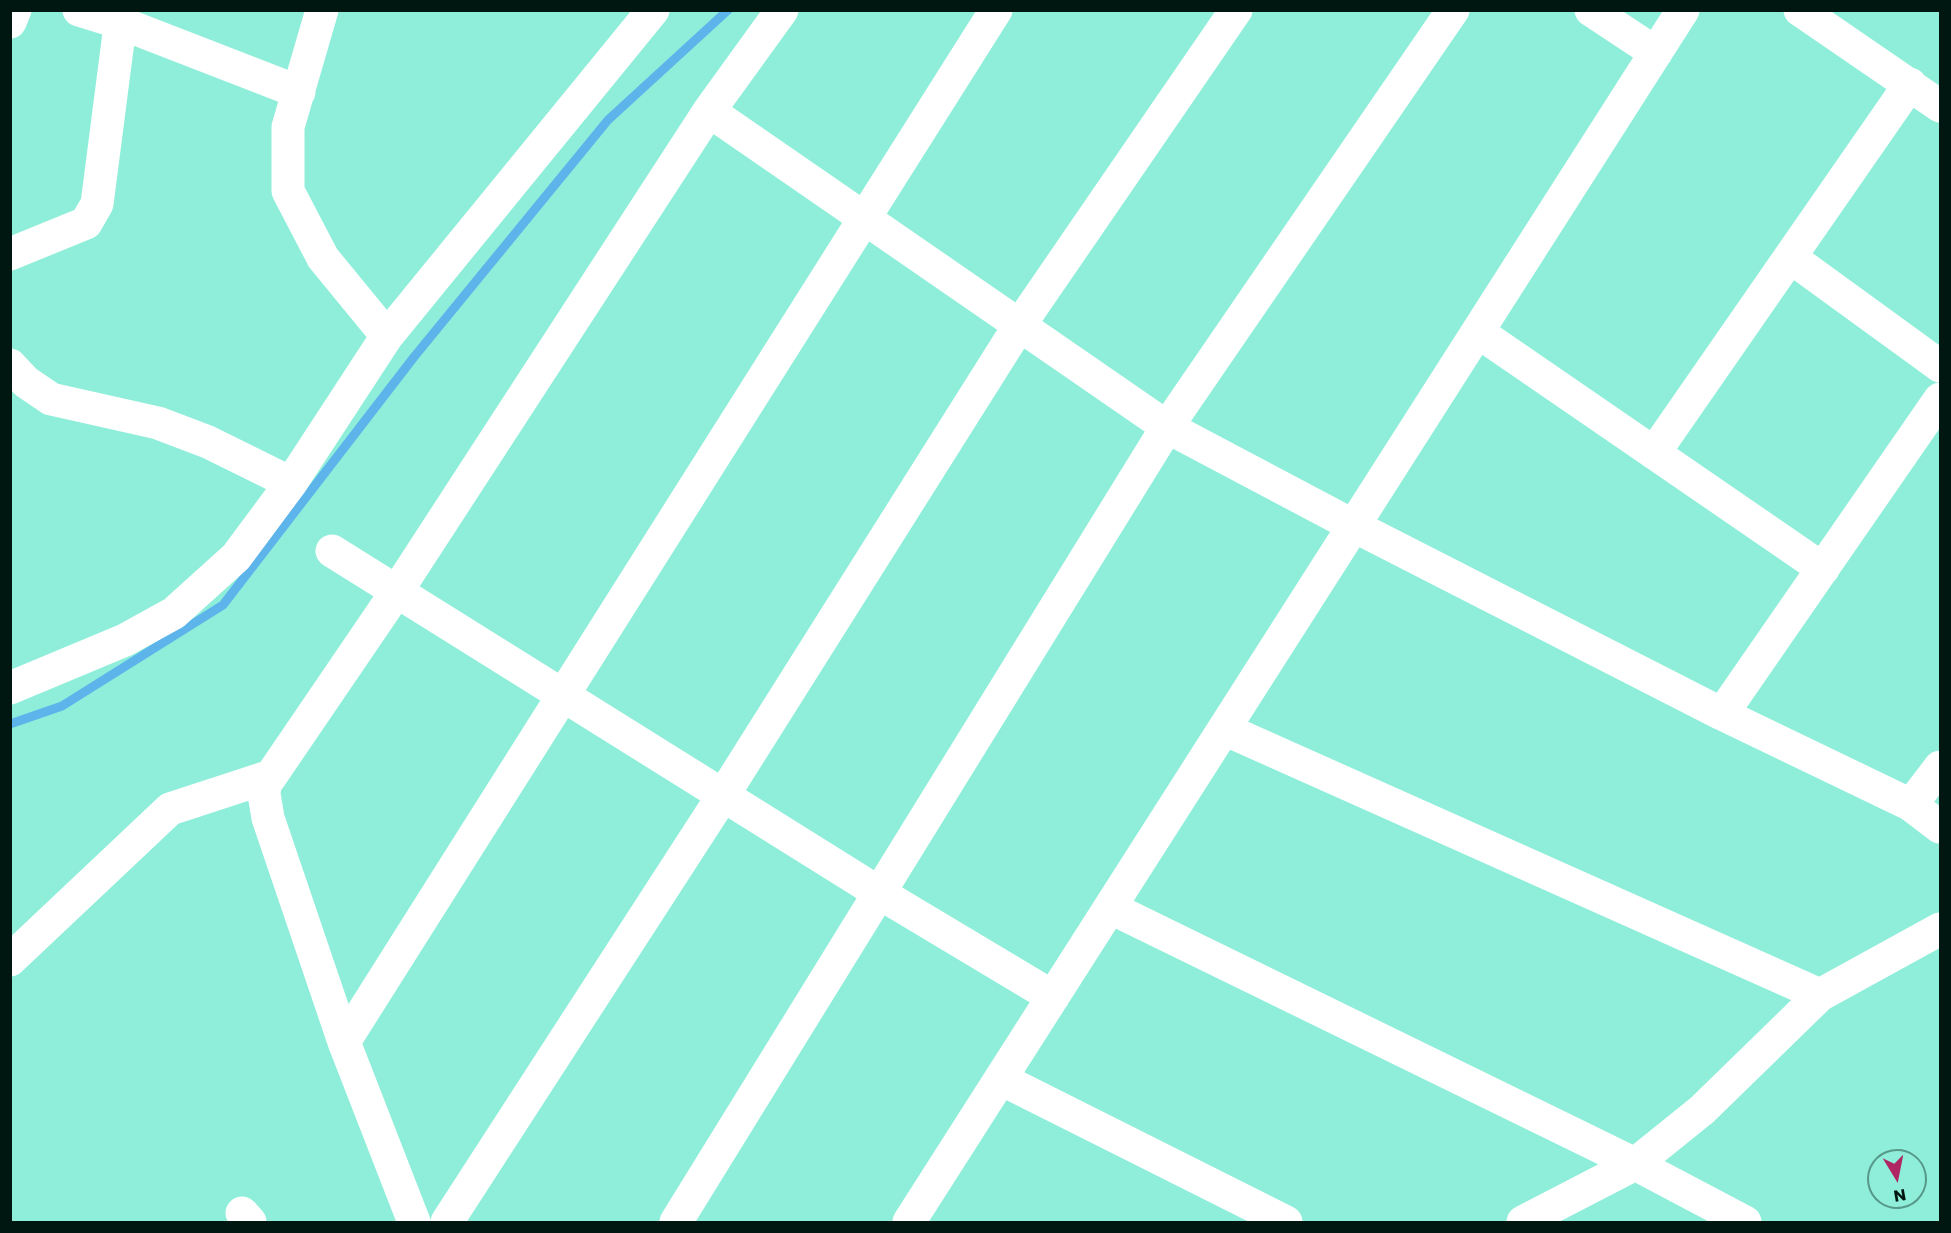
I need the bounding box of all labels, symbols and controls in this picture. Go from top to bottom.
north arrow [1867,1149,1927,1209]
text: N [1892,1183,1908,1208]

